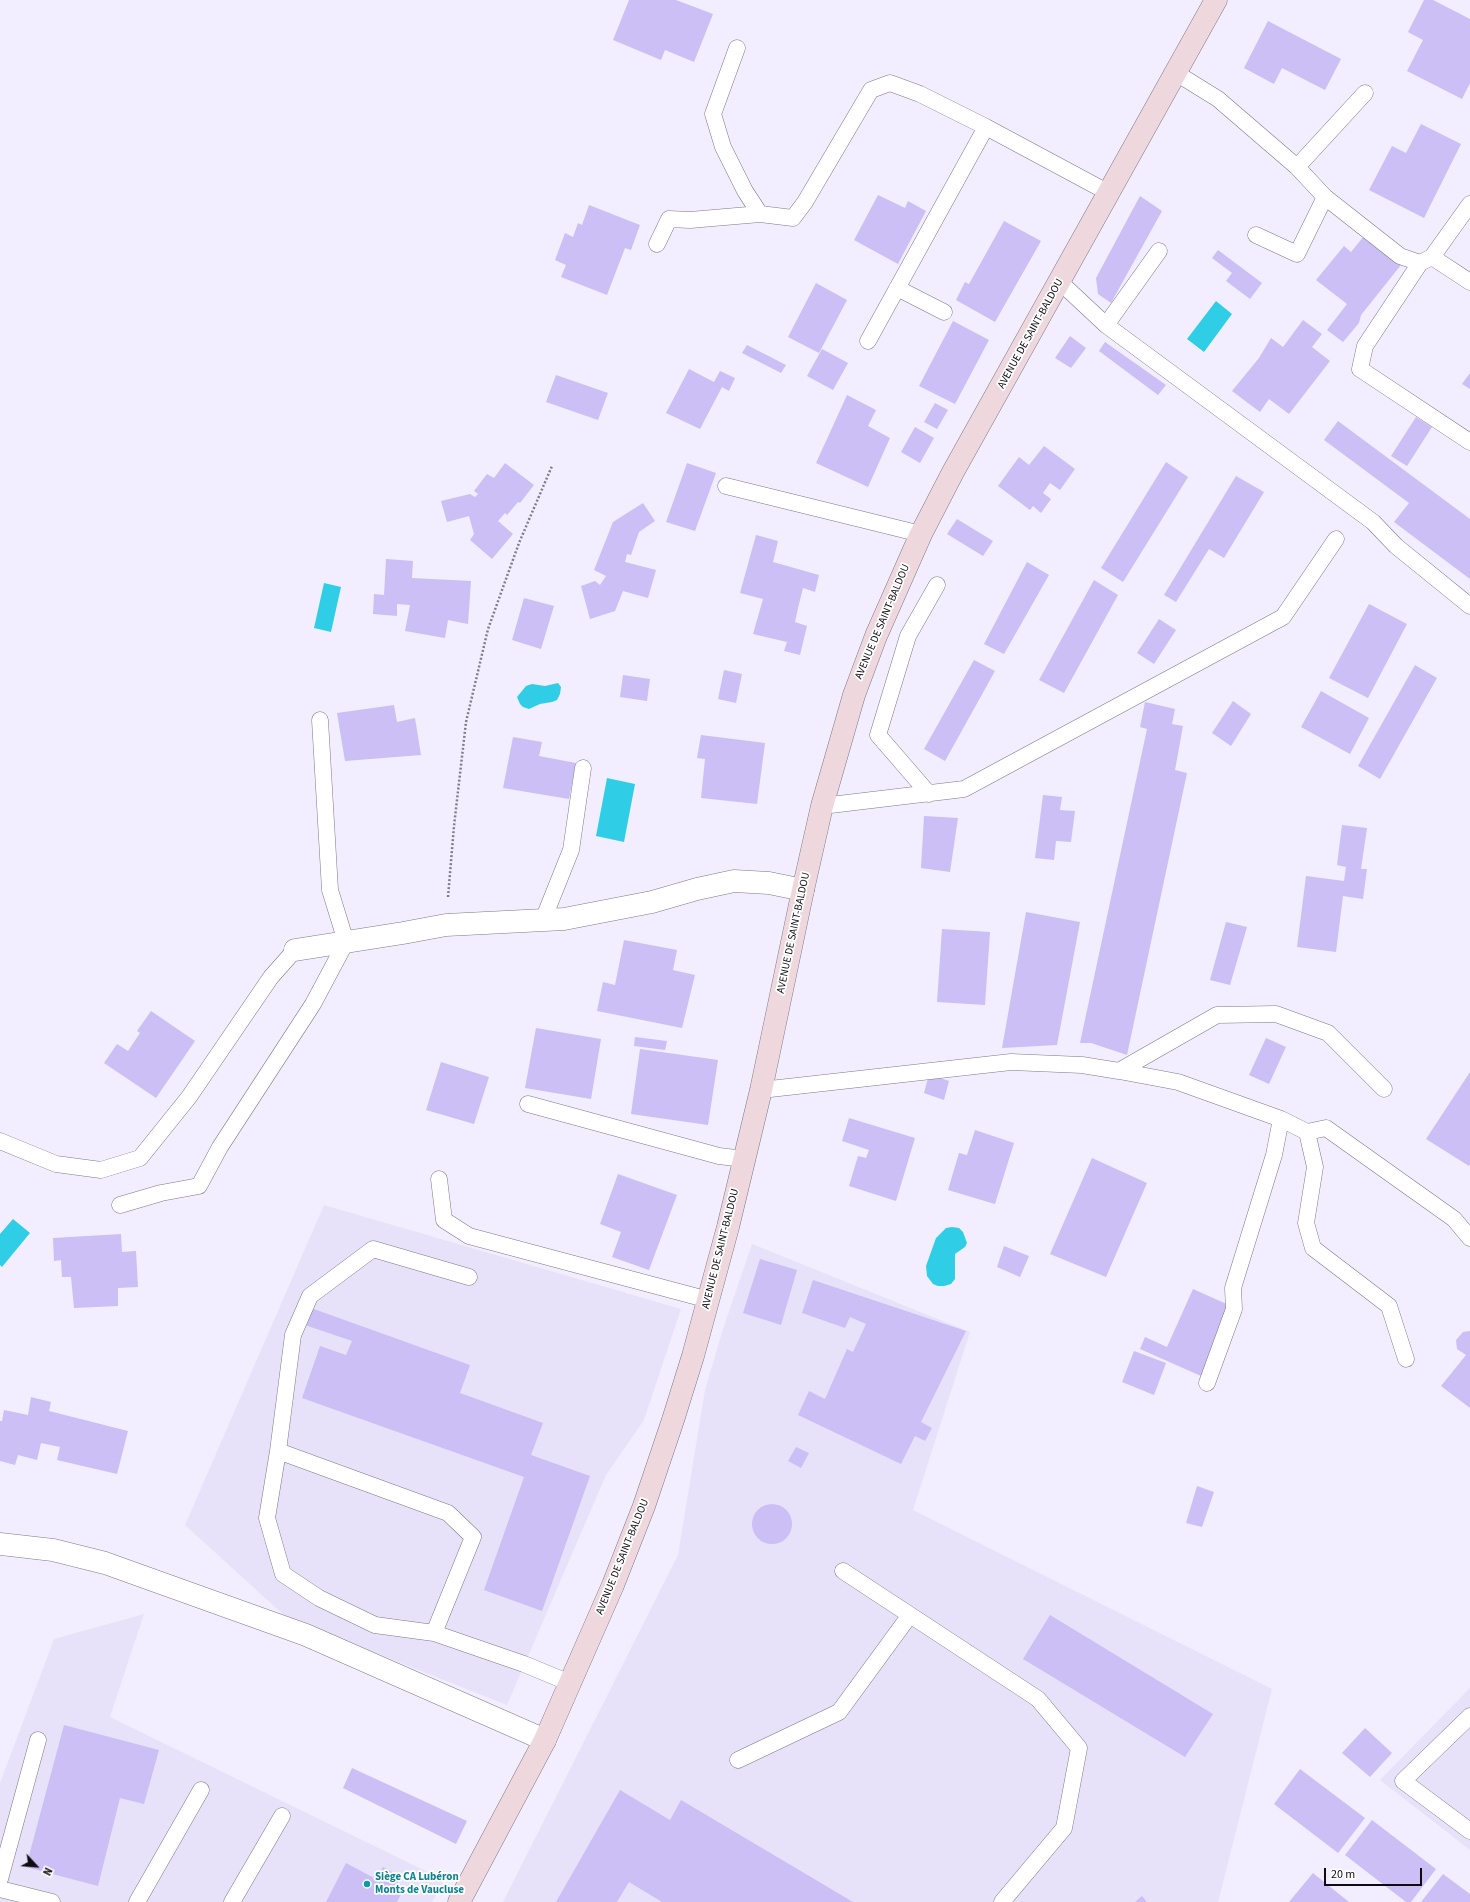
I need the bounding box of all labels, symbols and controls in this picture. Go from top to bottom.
street label: AVENUE DE SAINT-BALDOU [995,277,1067,391]
street label: AVENUE DE SAINT-BALDOU [853,563,913,681]
street label: AVENUE DE SAINT-BALDOU [775,871,813,995]
street label: AVENUE DE SAINT-BALDOU [700,1187,742,1311]
street label: AVENUE DE SAINT-BALDOU [594,1497,652,1617]
north arrow [16,1846,56,1886]
scale bar [1326,1860,1424,1886]
text: N [39,1865,56,1878]
text: 20 m [1331,1866,1355,1883]
place label: Siège CA Lubéron Monts de Vaucluse [375,1871,464,1897]
marker: Siège CA Lubéron Monts de Vaucluse [362,1879,372,1889]

